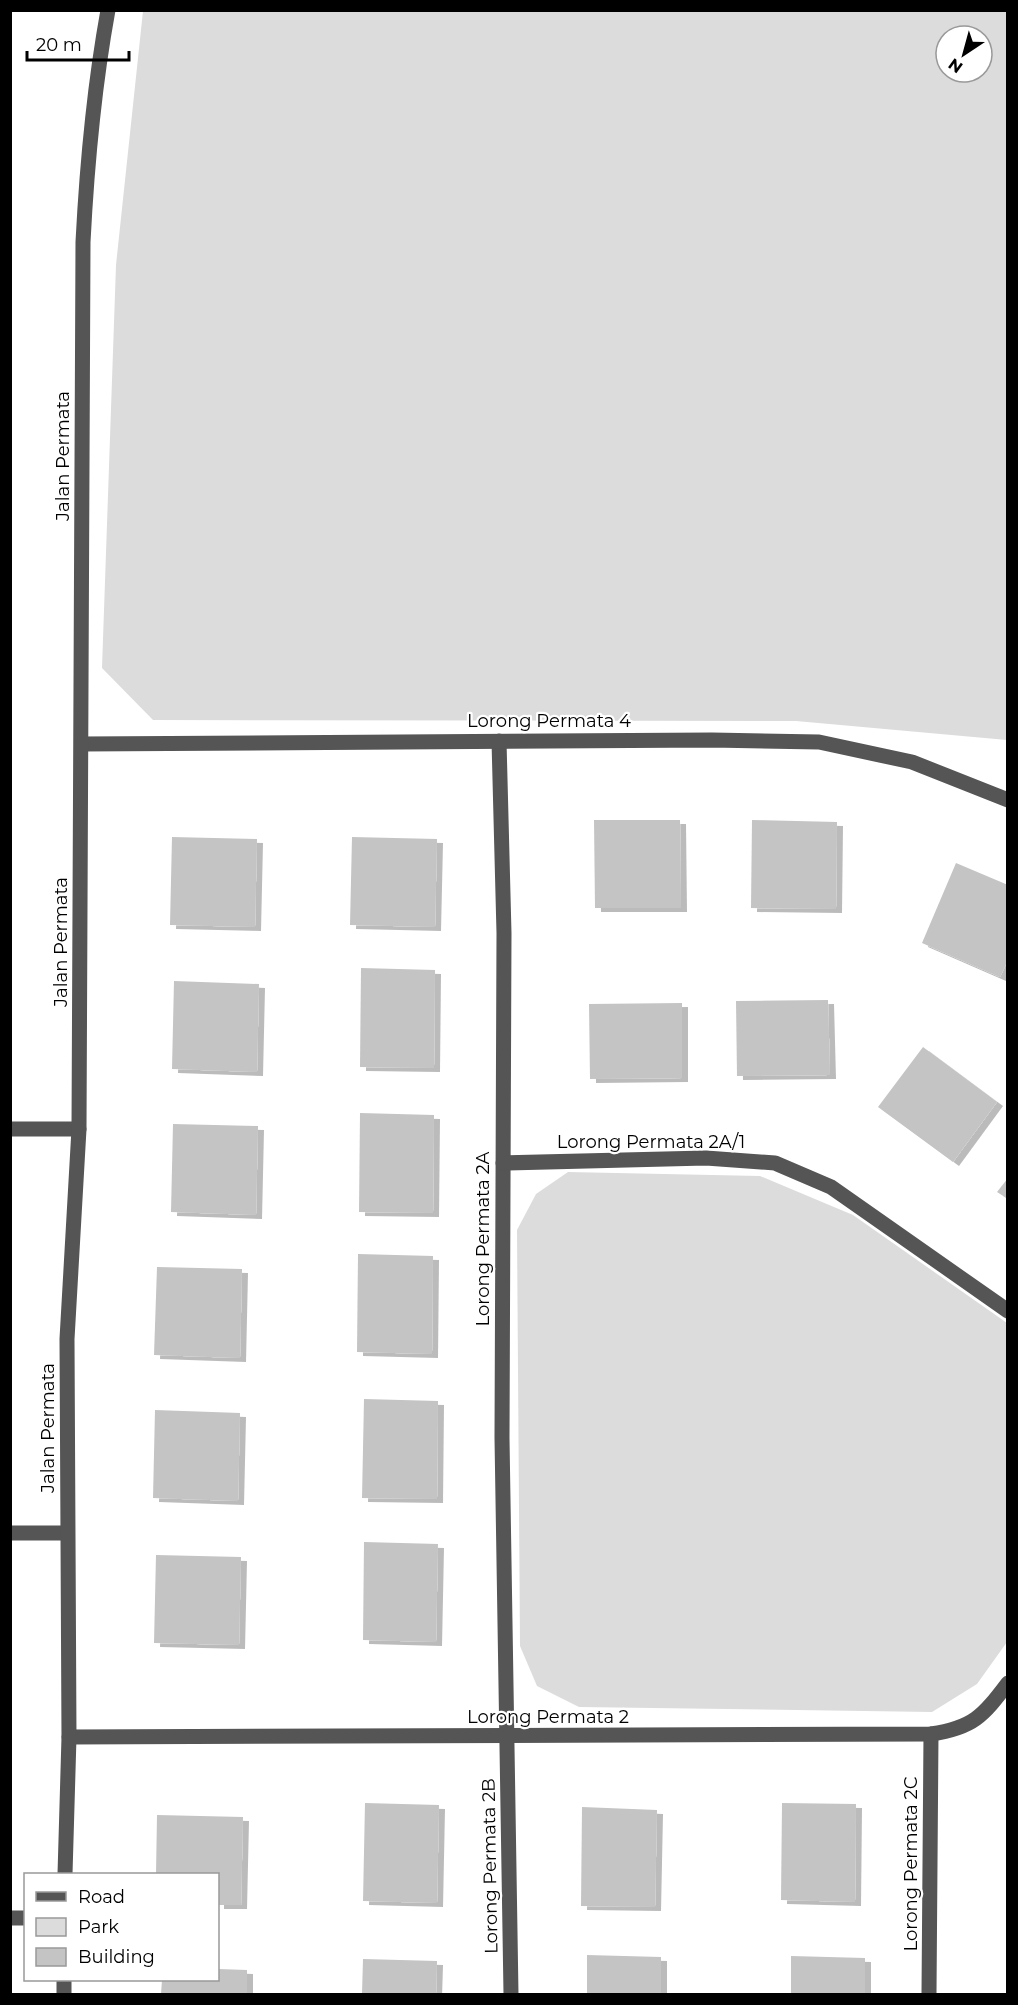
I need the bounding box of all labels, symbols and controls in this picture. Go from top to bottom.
scale bar [27,24,129,62]
north arrow [934,24,994,84]
text: 20 m [36,34,82,56]
text: N [945,54,966,77]
street label: Jalan Permata [52,391,74,522]
street label: Lorong Permata 4 [467,710,631,732]
street label: Jalan Permata [50,877,72,1008]
street label: Lorong Permata 2A/1 [557,1131,745,1153]
street label: Lorong Permata 2A [472,1151,494,1327]
street label: Jalan Permata [37,1363,59,1494]
street label: Lorong Permata 2 [467,1706,629,1728]
street label: Lorong Permata 2C [900,1776,922,1951]
street label: Lorong Permata 2B [477,1778,503,1954]
legend [24,1873,219,1981]
text: Road [78,1886,125,1908]
text: Park [78,1916,119,1938]
text: Building [78,1946,155,1968]

